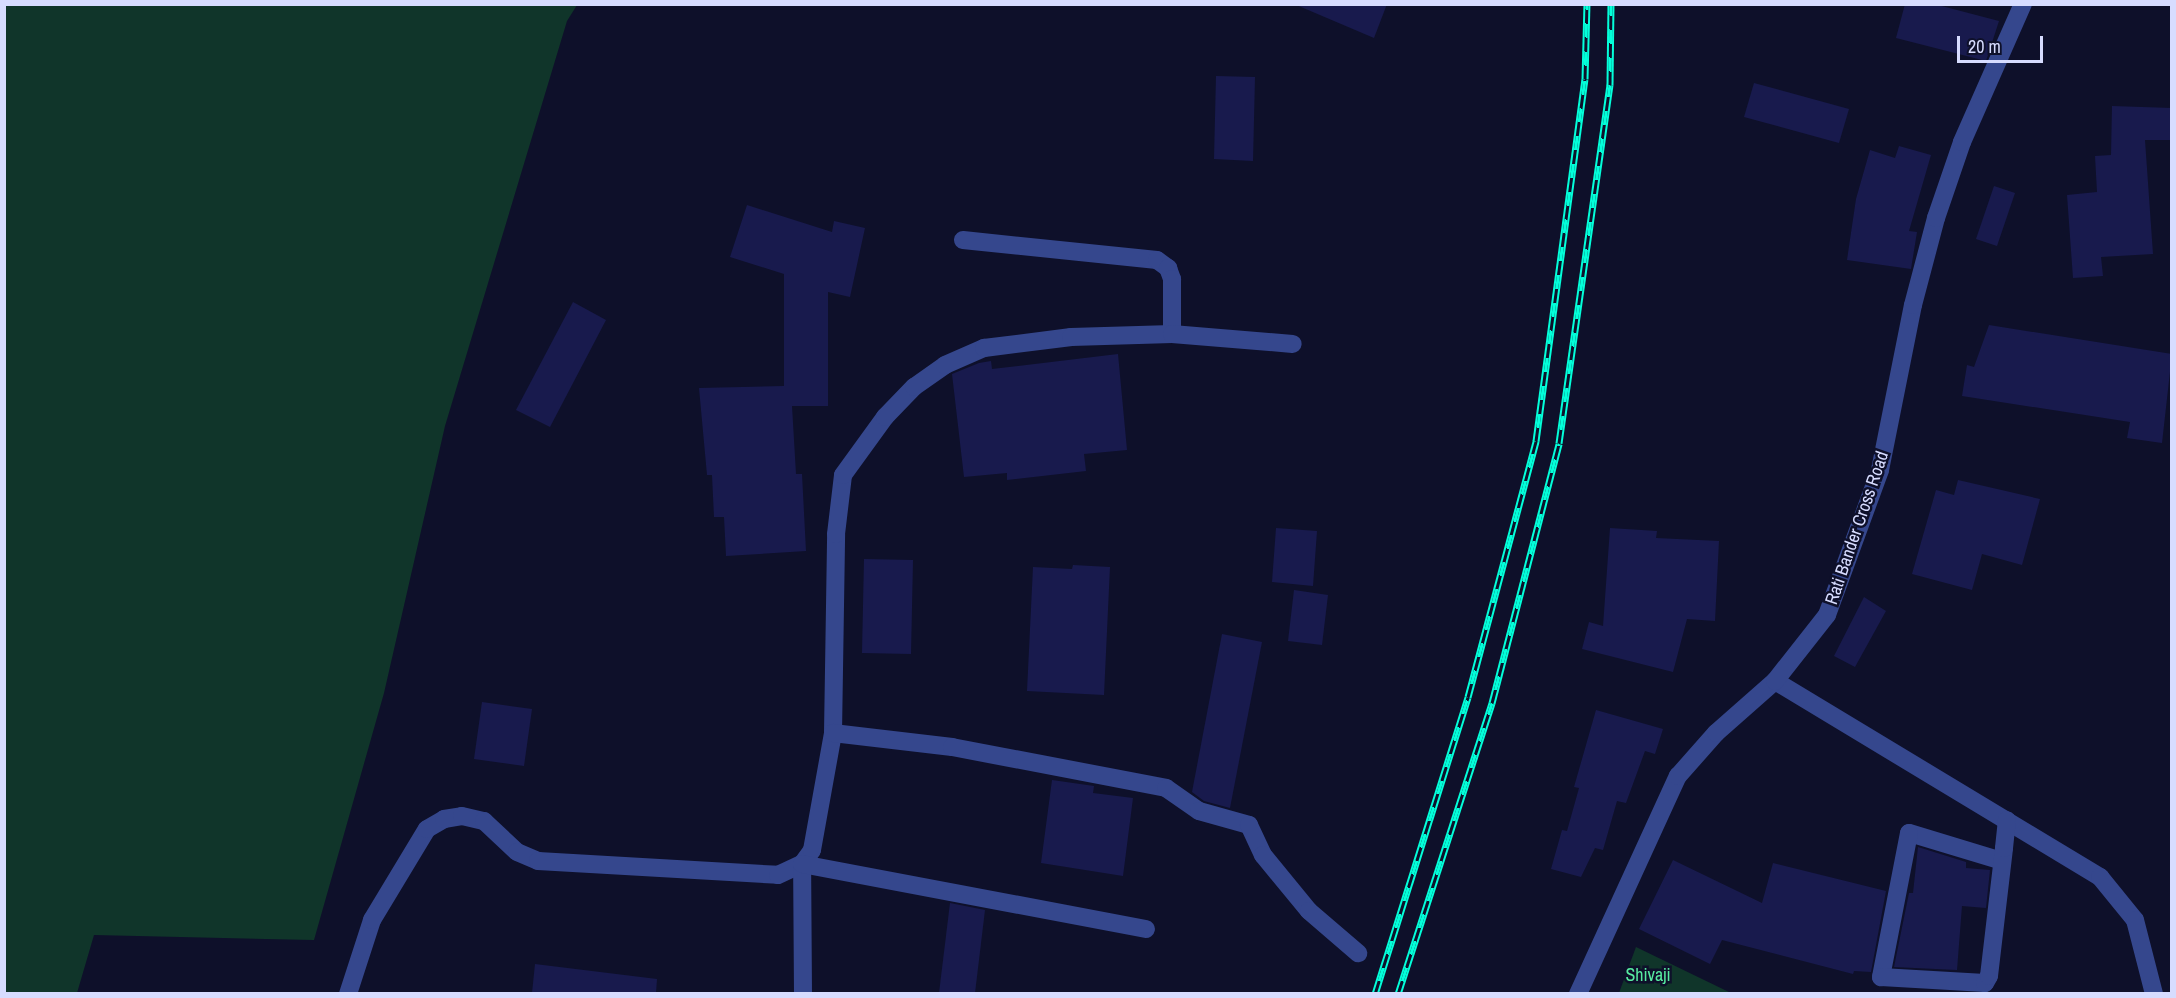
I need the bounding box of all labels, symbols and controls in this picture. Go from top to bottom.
scale bar [1960,24,2046,62]
text: 20 m [1968,34,2001,59]
street label: Rati Bander Cross Road [1821,448,1893,608]
park label: Shivaji [1625,964,1671,986]

